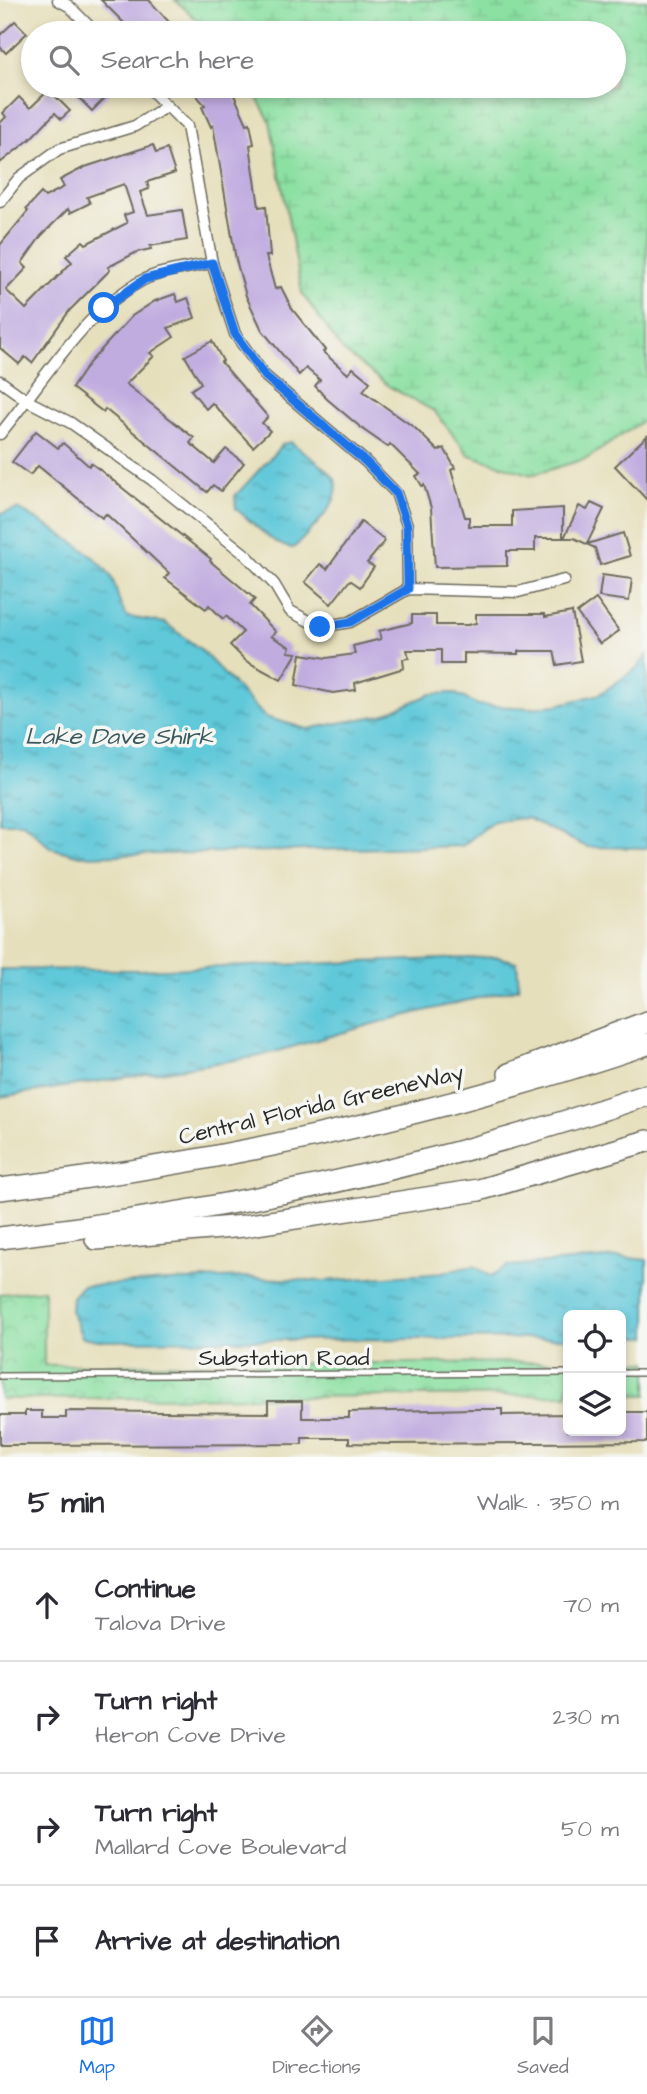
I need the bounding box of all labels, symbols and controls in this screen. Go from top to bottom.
search box [21,21,626,98]
icon: search [45,41,83,79]
text: Search here [101,42,254,78]
route start [88,292,119,323]
route end [304,611,335,642]
water label: Lake Dave Shirk [25,720,214,754]
street label: Central Florida GreeneWay [176,1057,467,1154]
map controls [563,1310,626,1436]
button: locate [563,1310,626,1373]
street label: Substation Road [198,1342,370,1374]
button: layers [563,1373,626,1436]
text: 5 min [28,1482,104,1524]
text: Walk · 350 m [477,1487,619,1519]
text: Continue [95,1571,196,1607]
icon: ahead [28,1586,66,1624]
text: 70 m [563,1589,619,1621]
text: Talova Drive [95,1607,226,1639]
text: Turn right [95,1683,217,1719]
icon: right [28,1698,66,1736]
text: 230 m [553,1701,619,1733]
text: Heron Cove Drive [95,1719,286,1751]
text: Turn right [95,1795,217,1831]
icon: right [28,1810,66,1848]
text: 50 m [561,1813,619,1845]
text: Mallard Cove Boulevard [95,1831,346,1863]
icon: arrive [28,1922,66,1960]
text: Arrive at destination [95,1923,340,1959]
tab: Map [78,2012,116,2081]
tab: Directions [272,2012,361,2081]
tab: Saved [517,2012,569,2081]

